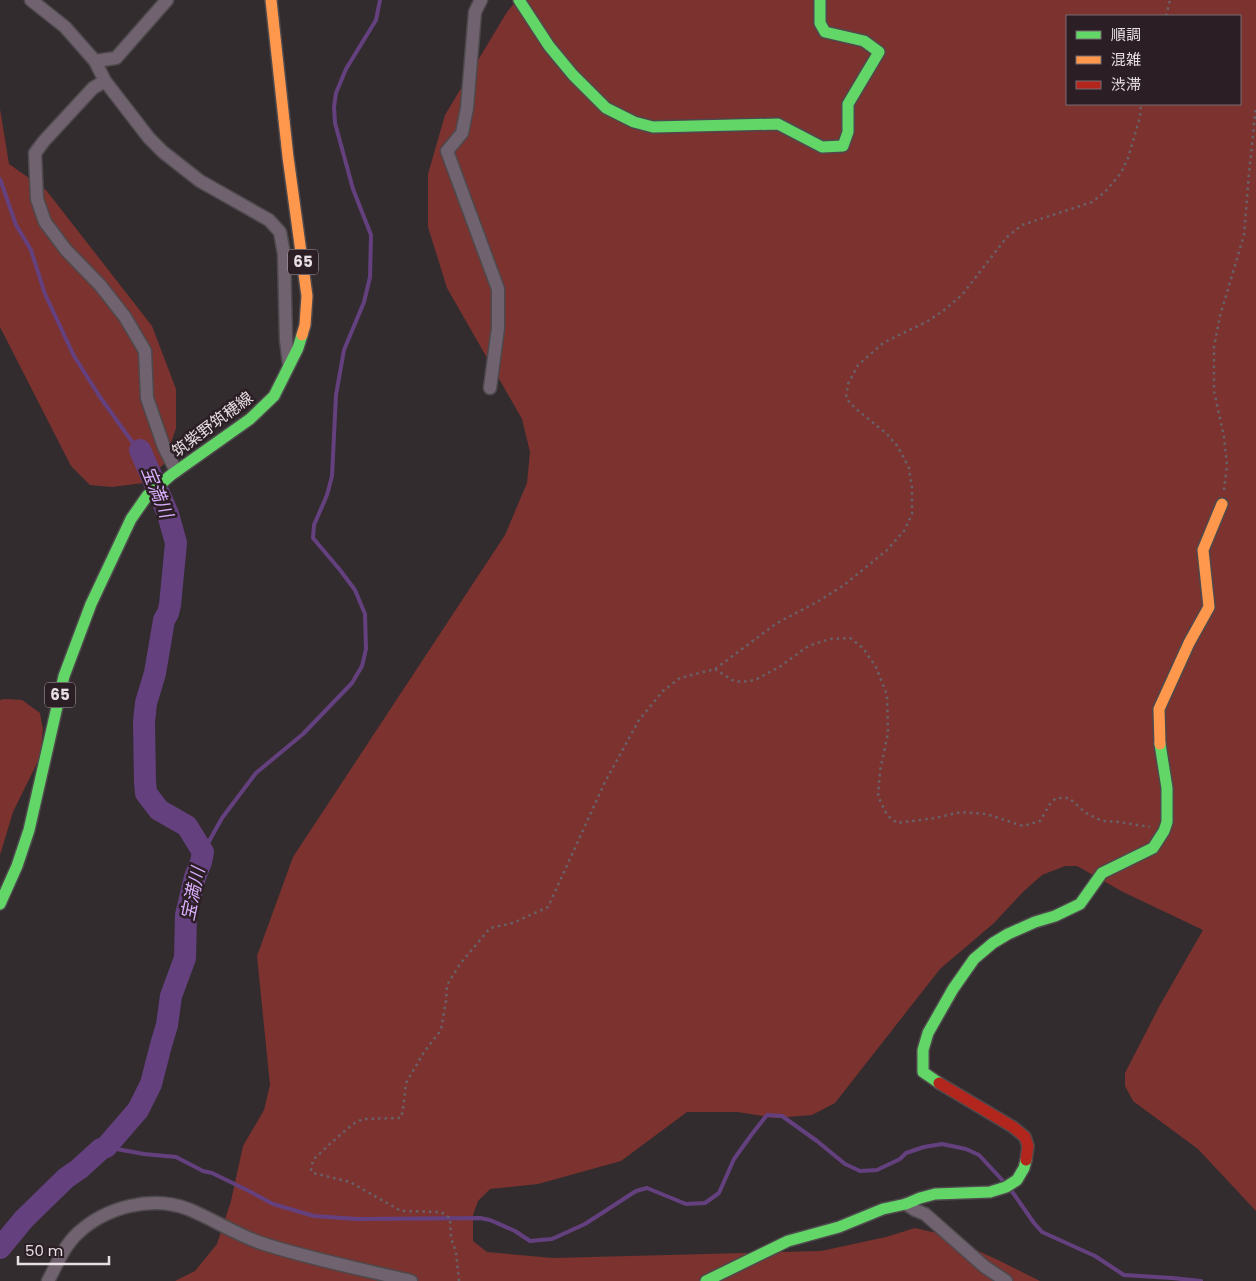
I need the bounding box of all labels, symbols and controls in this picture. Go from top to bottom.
legend [1066,15,1241,105]
text: 順調 [1111,24,1141,45]
text: 混雑 [1111,49,1141,70]
text: 渋滞 [1111,74,1141,95]
road number: 65 [288,250,318,274]
street label: 筑紫野筑穂線 [167,386,258,462]
water label: 宝満川 [136,462,180,523]
road number: 65 [45,682,75,708]
water label: 宝満川 [175,863,211,923]
scale bar [18,1234,109,1266]
text: 50 m [25,1240,63,1261]

